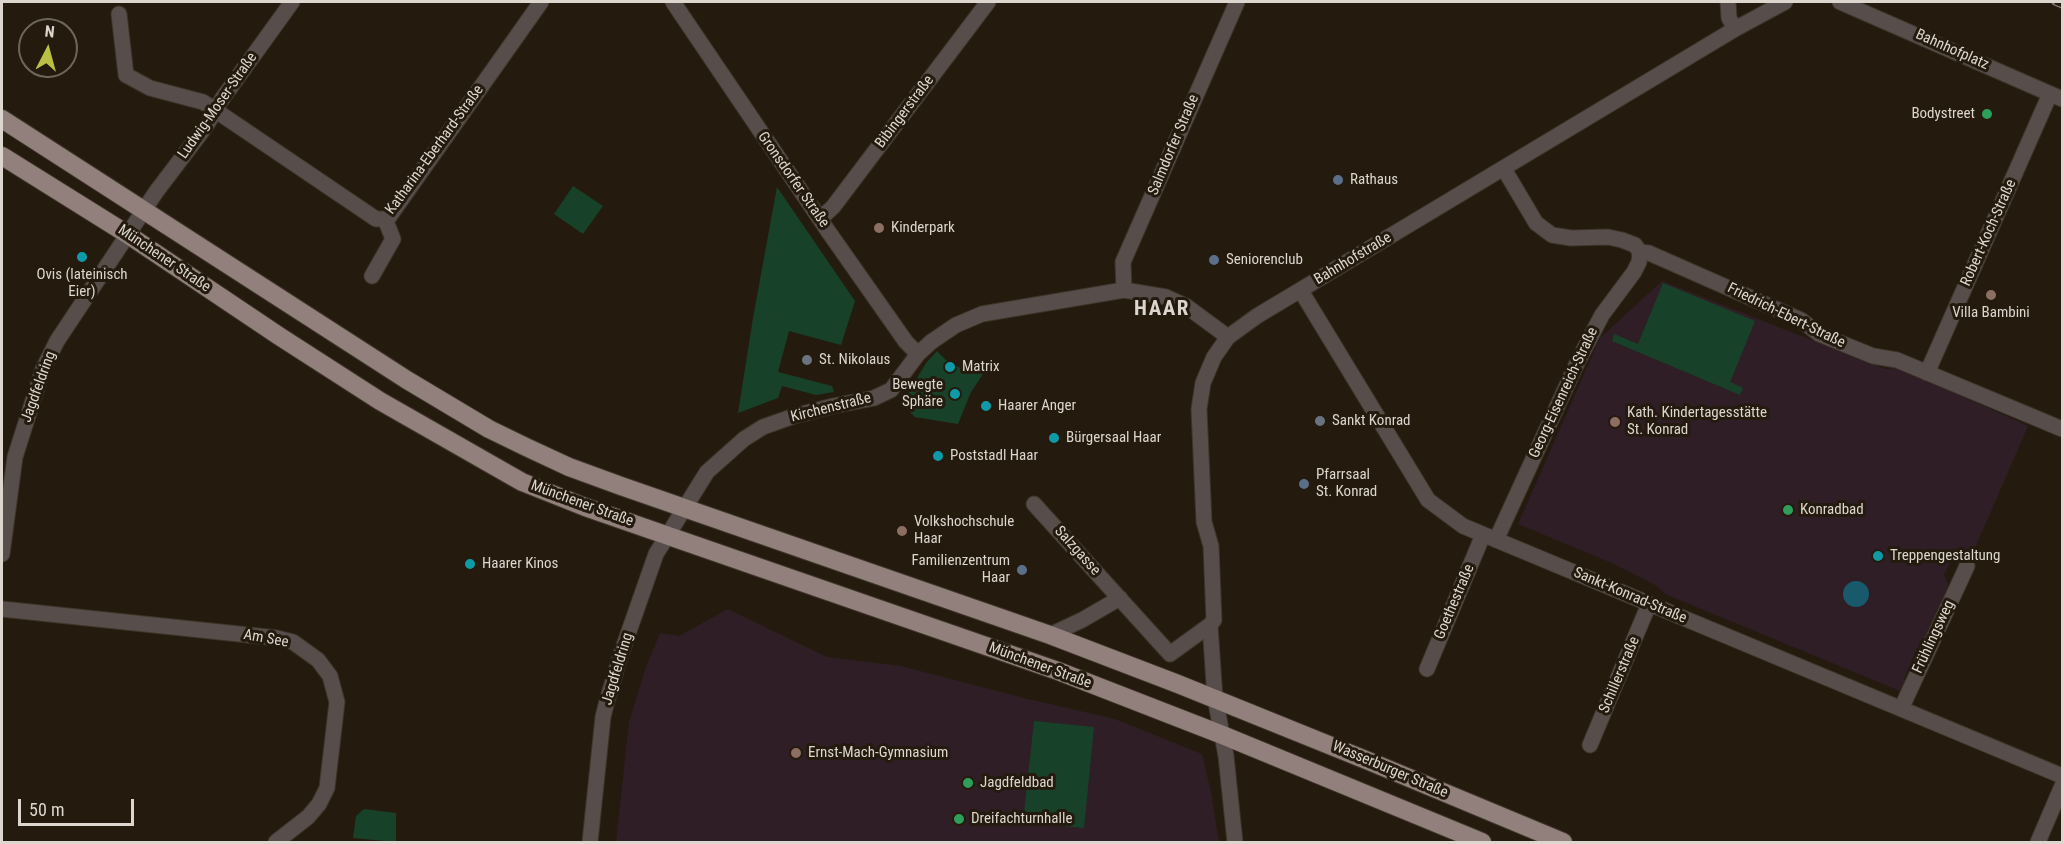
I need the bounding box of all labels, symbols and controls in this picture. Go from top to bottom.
north arrow [18,18,78,78]
text: N [44,22,56,42]
street label: Bahnhofplatz [1913,26,1991,74]
street label: Ludwig-Moser-Straße [175,49,261,163]
street label: Bibingerstraße [872,72,938,152]
street label: Katharina-Eberhard-Straße [382,82,488,218]
street label: Salmdorfer Straße [1145,92,1203,198]
place label: Bodystreet [1911,105,1975,123]
marker: Bodystreet [1980,107,1994,121]
street label: Gronsdorfer Straße [753,129,833,231]
place label: Rathaus [1350,171,1398,189]
marker: Rathaus [1331,173,1345,187]
street label: Robert-Koch-Straße [1957,177,2021,289]
place label: Kinderpark [891,219,955,237]
street label: Münchener Straße [114,221,214,297]
marker: Kinderpark [872,221,886,235]
street label: Bahnhofstraße [1311,229,1395,289]
marker: Ovis (lateinisch Eier) [75,250,89,264]
place label: Seniorenclub [1226,251,1303,269]
marker: Seniorenclub [1207,253,1221,267]
place label: Ovis (lateinisch Eier) [36,266,128,301]
street label: Friedrich-Ebert-Straße [1724,280,1848,352]
marker: Villa Bambini [1984,288,1998,302]
district label: HAAR [1134,297,1190,323]
place label: Villa Bambini [1952,304,2030,322]
street label: Georg-Eisenreich-Straße [1526,325,1602,461]
street label: Jagdfeldring [18,349,60,425]
place label: St. Nikolaus [819,351,890,369]
marker: St. Nikolaus [800,353,814,367]
place label: Matrix [962,358,1000,376]
marker: Matrix [943,360,957,374]
place label: Bewegte Sphäre [892,376,943,411]
marker: Bewegte Sphäre [948,387,962,401]
street label: Kirchenstraße [789,389,873,427]
place label: Haarer Anger [998,397,1076,415]
marker: Haarer Anger [979,399,993,413]
place label: Kath. Kindertagesstätte St. Konrad [1627,404,1767,439]
place label: Sankt Konrad [1332,412,1411,430]
marker: Sankt Konrad [1313,414,1327,428]
marker: Kath. Kindertagesstätte St. Konrad [1608,415,1622,429]
place label: Bürgersaal Haar [1066,429,1161,447]
marker: Bürgersaal Haar [1047,431,1061,445]
place label: Poststadl Haar [950,447,1038,465]
marker: Poststadl Haar [931,449,945,463]
place label: Pfarrsaal St. Konrad [1316,466,1377,501]
street label: Münchener Straße [528,477,636,531]
marker: Pfarrsaal St. Konrad [1297,477,1311,491]
place label: Konradbad [1800,501,1864,519]
marker: Konradbad [1781,503,1795,517]
place label: Volkshochschule Haar [914,513,1014,548]
street label: Salzgasse [1050,523,1104,579]
marker: Volkshochschule Haar [895,524,909,538]
place label: Treppengestaltung [1890,547,2001,565]
marker: Treppengestaltung [1871,549,1885,563]
place label: Familienzentrum Haar [912,552,1010,587]
place label: Haarer Kinos [482,555,558,573]
marker: Haarer Kinos [463,557,477,571]
street label: Goethestraße [1431,562,1479,642]
marker: Familienzentrum Haar [1015,563,1029,577]
street label: Sankt-Konrad-Straße [1571,564,1689,628]
street label: Frühlingsweg [1909,598,1959,676]
street label: Am See [242,626,290,652]
street label: Jagdfeldring [599,631,637,707]
street label: Schillerstraße [1596,634,1644,716]
street label: Münchener Straße [986,639,1094,693]
street label: Wasserburger Straße [1330,738,1450,802]
place label: Ernst-Mach-Gymnasium [808,744,948,762]
marker: Ernst-Mach-Gymnasium [789,746,803,760]
place label: Jagdfeldbad [980,774,1054,792]
marker: Jagdfeldbad [961,776,975,790]
scale bar [21,787,136,825]
text: 50 m [29,799,64,820]
place label: Dreifachturnhalle [971,810,1072,828]
marker: Dreifachturnhalle [952,812,966,826]

